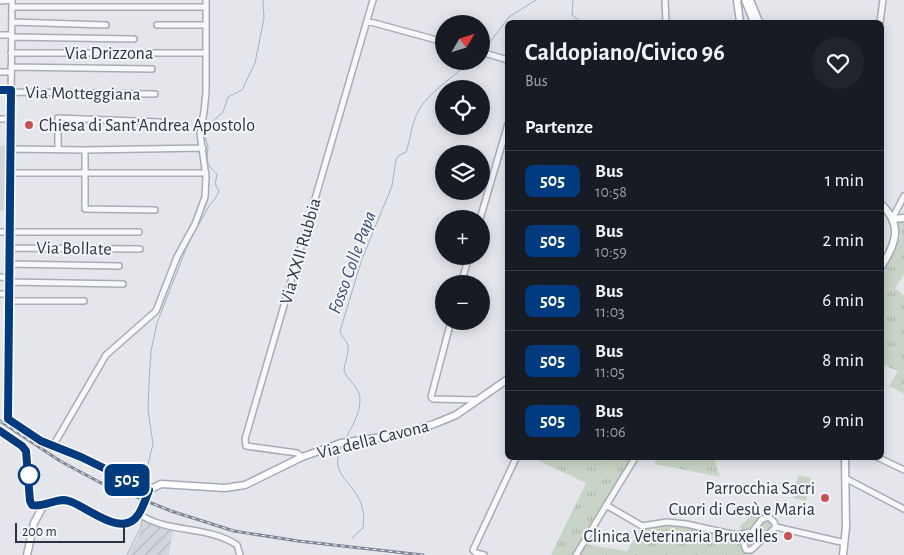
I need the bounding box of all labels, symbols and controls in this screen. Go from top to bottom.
north arrow [435,15,490,70]
map controls [435,15,490,330]
button: heart [812,37,864,89]
text: Caldopiano/Civico 96 [525,41,725,65]
street label: Via Drizzona [65,45,153,63]
text: Bus [525,73,548,89]
button: locate [435,80,490,135]
street label: Via Motteggiana [25,84,141,104]
place label: Chiesa di Sant'Andrea Apostolo [39,117,255,135]
text: Partenze [525,118,593,137]
marker: Chiesa di Sant'Andrea Apostolo [23,119,35,131]
button: layers [435,145,490,200]
text: Bus [595,162,623,181]
text: 1 min [825,171,864,190]
text: 505 [540,172,565,190]
text: 10:58 [595,184,627,200]
street label: Via XXII Rubbia [277,196,325,307]
water label: Fosso Colle Papa [325,209,380,316]
button: + [435,210,490,265]
text: Bus [595,222,623,241]
text: 2 min [823,231,864,250]
text: 505 [540,232,565,250]
street label: Via Bollate [36,239,112,259]
text: 10:59 [595,244,627,260]
button: − [435,275,490,330]
text: Bus [595,282,623,301]
text: 6 min [822,291,864,310]
text: 505 [540,292,565,310]
text: 11:03 [595,304,625,320]
text: Bus [595,342,623,361]
text: 8 min [822,351,864,370]
text: 505 [540,352,565,370]
text: 11:05 [595,364,625,380]
text: Bus [595,402,623,421]
text: 9 min [822,411,864,430]
text: 505 [540,412,565,430]
street label: Via della Cavona [315,417,431,463]
text: 11:06 [595,424,626,440]
unlabelled marker [18,464,40,486]
line badge: 505 [98,464,156,496]
text: 505 [115,471,139,489]
place label: Parrocchia Sacri Cuori di Gesù e Maria [669,480,815,519]
marker: Parrocchia Sacri Cuori di Gesù e Maria [819,492,831,504]
scale bar [15,520,125,543]
text: 200 m [22,525,57,539]
place label: Clinica Veterinaria Bruxelles [583,528,778,546]
marker: Clinica Veterinaria Bruxelles [782,530,794,542]

